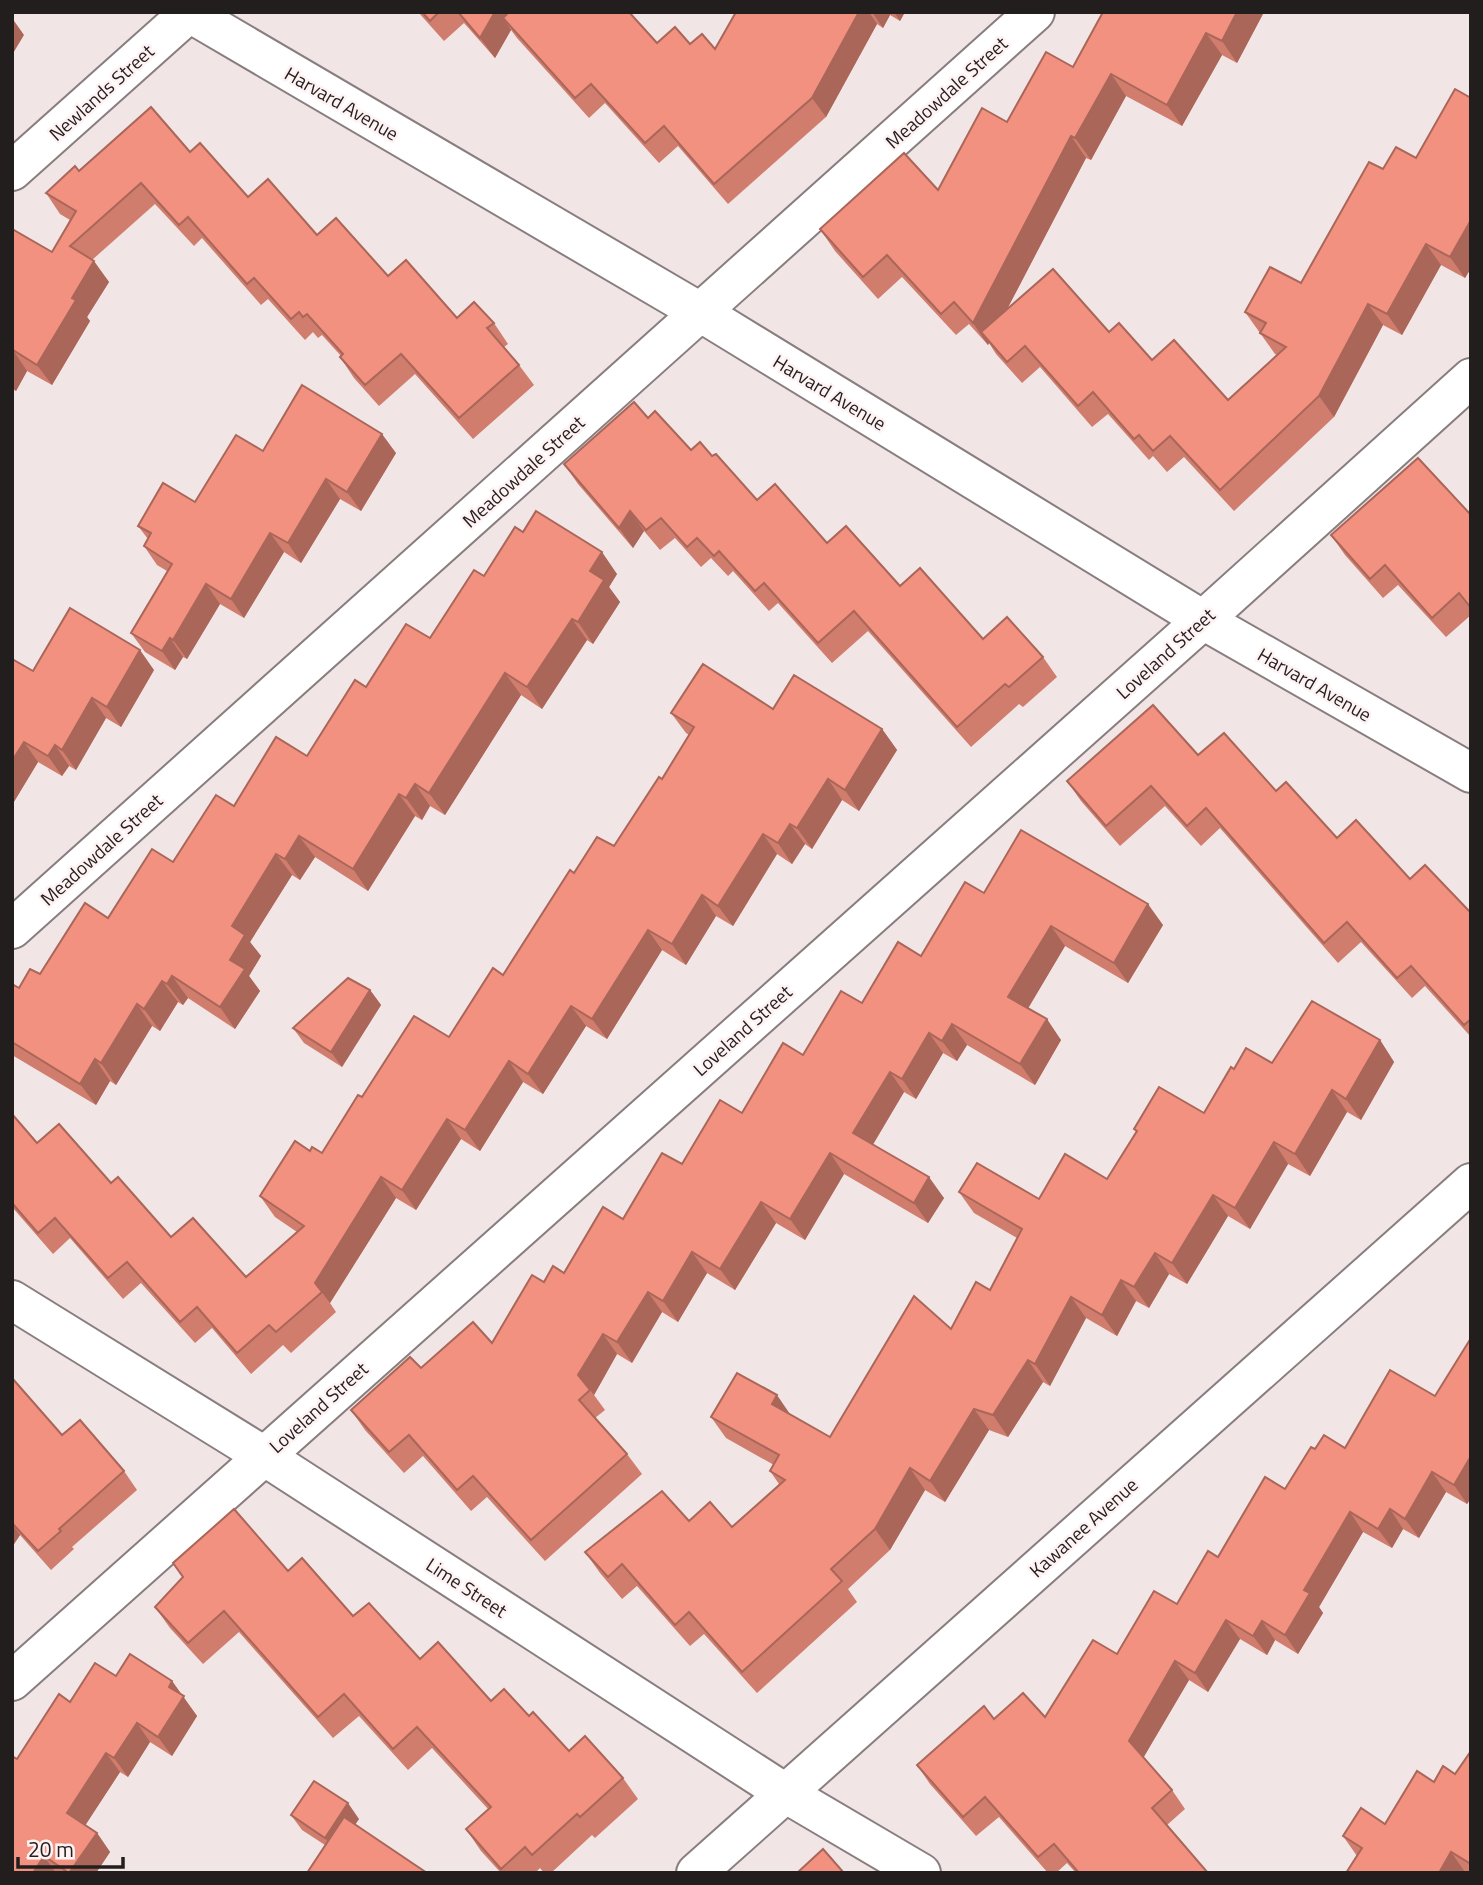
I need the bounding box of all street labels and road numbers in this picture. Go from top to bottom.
street label: Meadowdale Street [878,29,1014,155]
street label: Newlands Street [42,37,160,147]
street label: Harvard Avenue [280,59,404,147]
street label: Harvard Avenue [768,347,892,437]
street label: Meadowdale Street [455,408,591,534]
street label: Loveland Street [1109,600,1221,706]
street label: Harvard Avenue [1253,640,1377,728]
street label: Meadowdale Street [33,786,169,912]
street label: Loveland Street [686,977,798,1083]
street label: Loveland Street [262,1354,374,1460]
street label: Kawanee Avenue [1022,1470,1144,1584]
street label: Lime Street [421,1550,514,1624]

